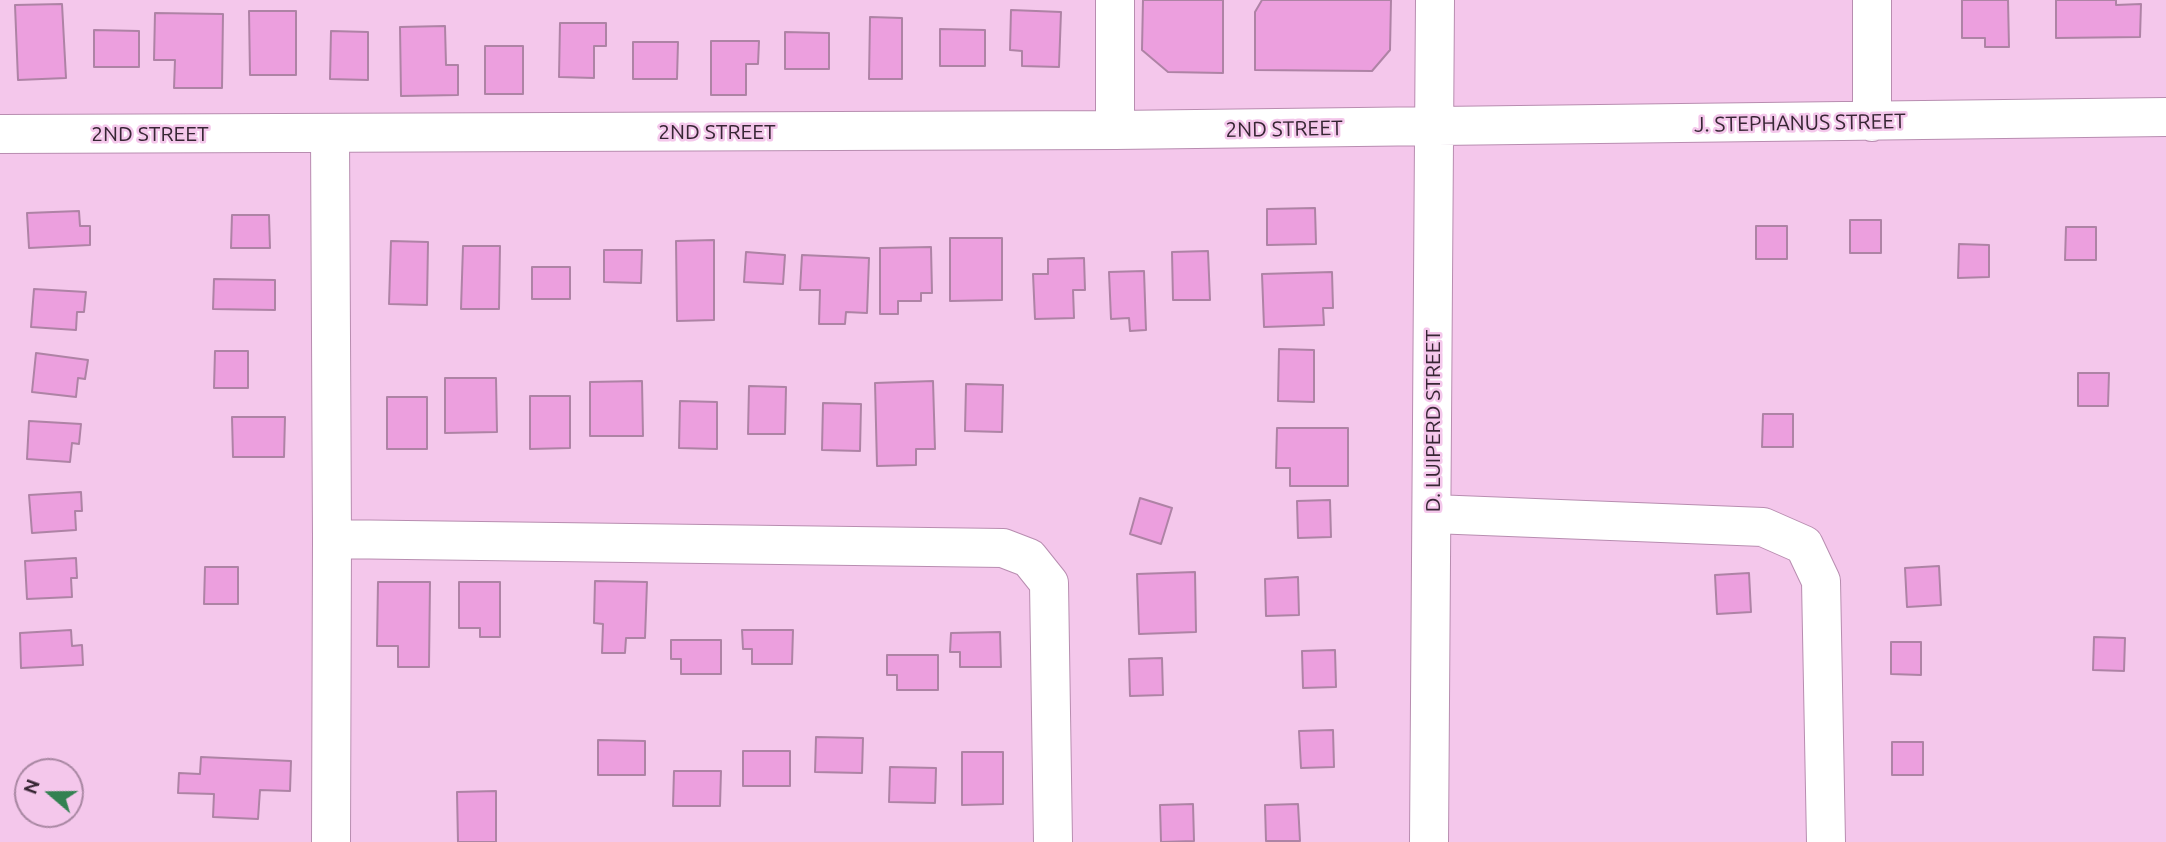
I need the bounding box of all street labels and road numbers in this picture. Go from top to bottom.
street label: J. STEPHANUS STREET [1694,109,1906,137]
street label: 2ND STREET [1225,115,1343,143]
street label: 2ND STREET [658,119,776,145]
street label: 2ND STREET [91,121,209,147]
street label: D. LUIPERD STREET [1420,330,1446,512]

